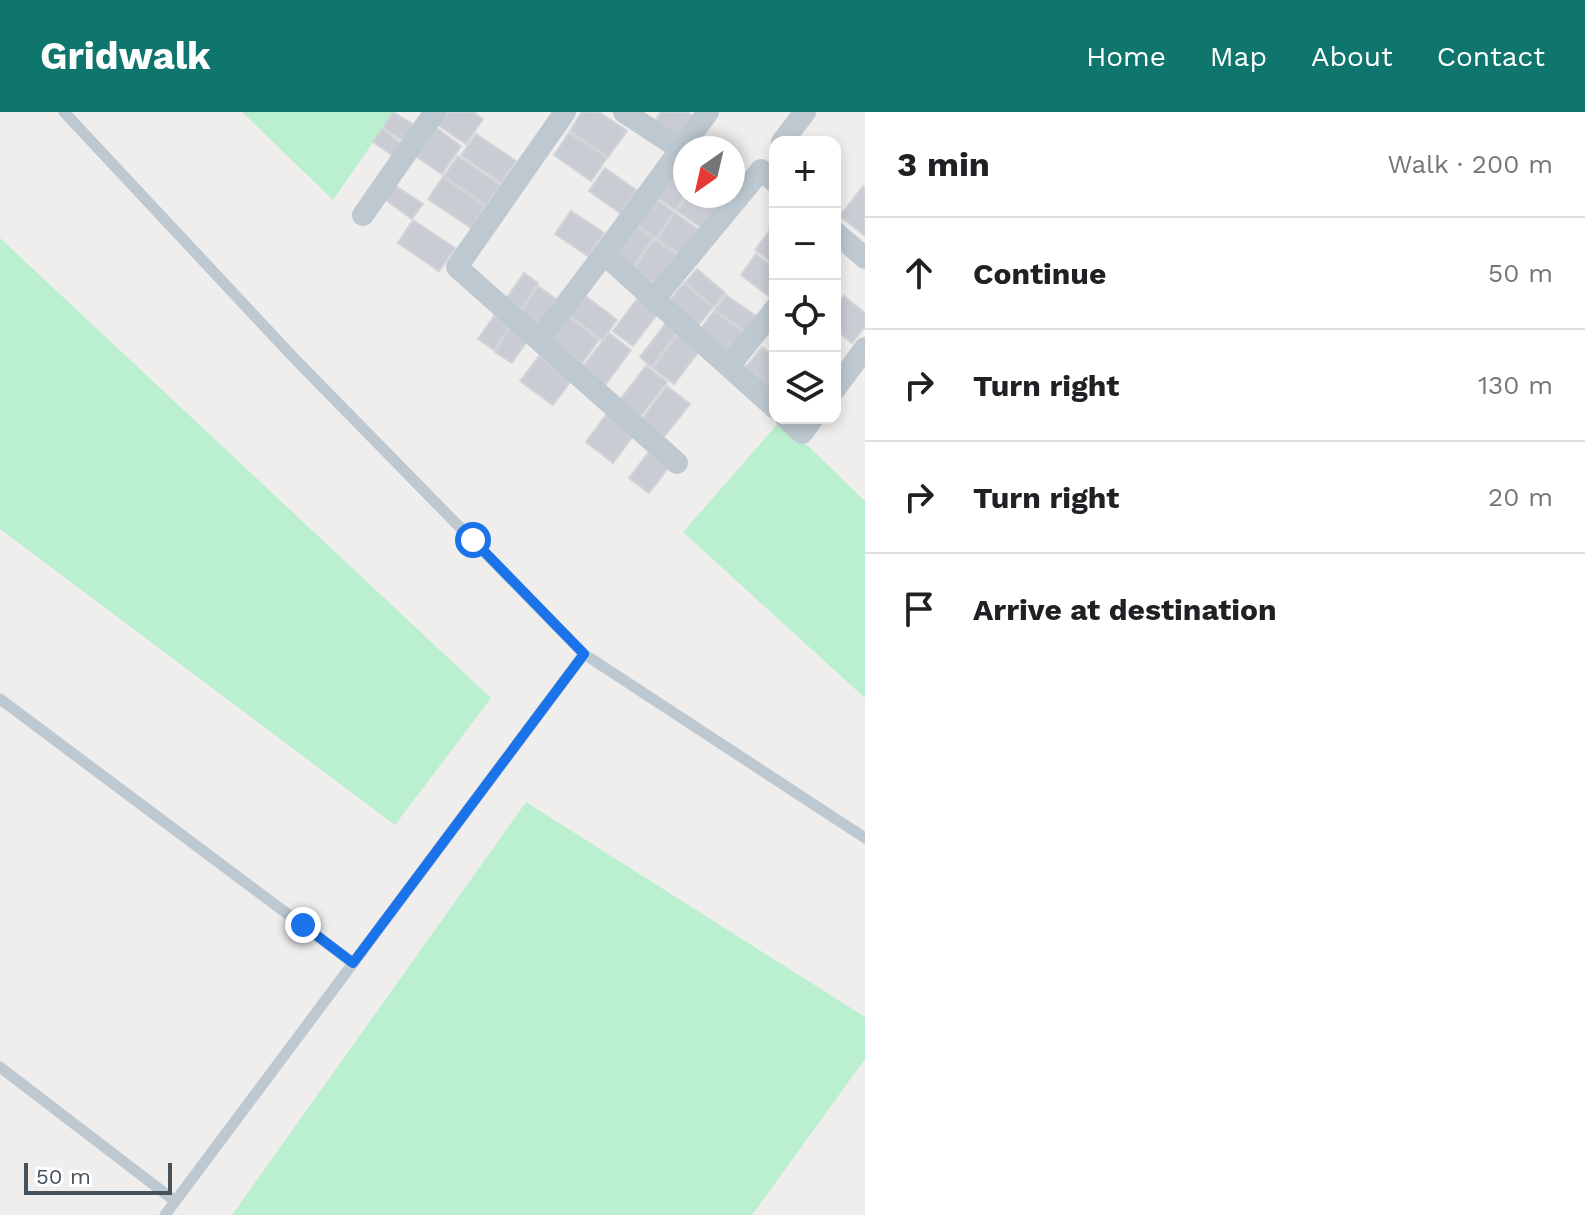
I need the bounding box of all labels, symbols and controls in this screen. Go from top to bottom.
text: Gridwalk [40,34,211,78]
text: Home [1086,40,1166,73]
text: Map [1210,40,1267,73]
text: About [1311,40,1393,73]
text: Contact [1437,40,1545,73]
north arrow [673,136,745,208]
map controls [769,136,841,424]
button: + [769,136,841,208]
text: 3 min [897,144,990,184]
text: Walk · 200 m [1387,149,1553,179]
button: − [769,208,841,280]
icon: ahead [897,251,941,295]
text: Continue [973,256,1106,291]
text: 50 m [1488,258,1553,288]
button: locate [769,280,841,352]
button: layers [769,352,841,424]
icon: right [897,363,941,407]
text: Turn right [973,368,1119,403]
text: 130 m [1478,370,1553,400]
icon: right [897,475,941,519]
text: Turn right [973,480,1119,515]
text: 20 m [1488,482,1553,512]
route start [455,522,491,558]
icon: arrive [897,587,941,631]
text: Arrive at destination [973,592,1277,627]
route end [285,907,321,943]
scale bar [24,1159,172,1195]
text: 50 m [36,1164,91,1189]

